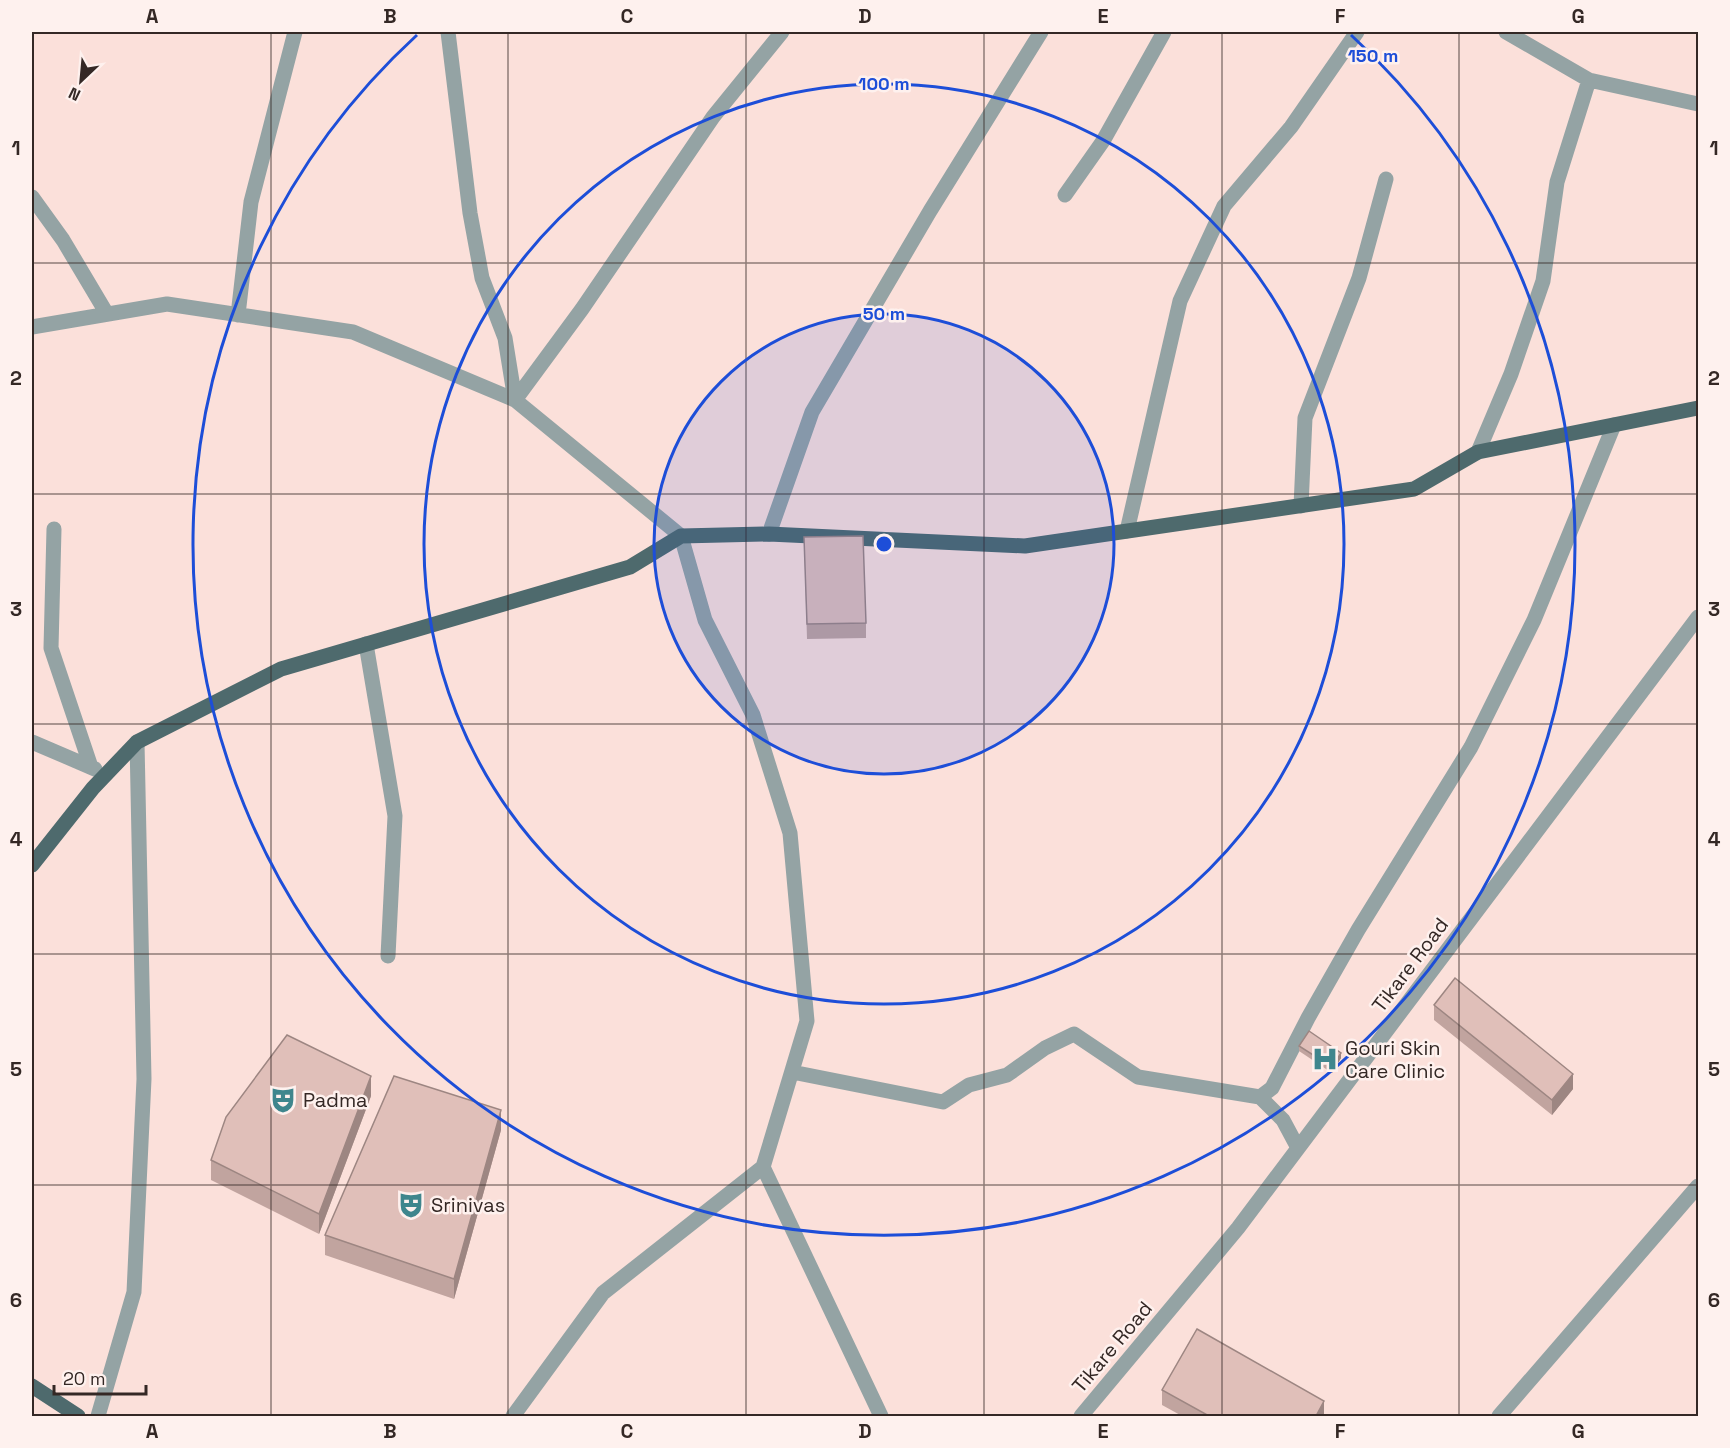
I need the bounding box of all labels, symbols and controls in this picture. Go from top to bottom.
text: A [146,3,159,29]
text: B [383,3,397,29]
text: C [621,3,634,29]
text: D [858,3,872,29]
text: E [1097,3,1109,29]
text: F [1335,3,1346,29]
text: G [1571,3,1585,29]
text: 150 m [1348,44,1398,67]
north arrow [51,51,111,111]
text: 100 m [858,72,910,95]
text: N [65,82,84,106]
text: 1 [11,135,21,161]
text: 1 [1709,135,1719,161]
text: 50 m [863,302,905,325]
text: 2 [10,365,22,391]
text: 2 [1708,365,1720,391]
centre of rings [874,534,894,554]
text: 3 [10,596,22,622]
text: 3 [1708,596,1720,622]
text: 4 [10,826,23,852]
text: 4 [1708,826,1721,852]
street label: Tikare Road [1366,913,1454,1017]
place label: Gouri Skin Care Clinic [1345,1035,1445,1084]
hospital icon: Gouri Skin Care Clinic [1310,1044,1340,1074]
text: 5 [10,1056,22,1082]
text: 5 [1708,1056,1720,1082]
theatre icon: Padma [268,1085,298,1115]
place label: Padma [303,1087,368,1113]
theatre icon: Srinivas [396,1190,426,1220]
place label: Srinivas [431,1192,505,1218]
text: 6 [10,1287,22,1313]
text: 6 [1708,1287,1720,1313]
street label: Tikare Road [1066,1296,1158,1398]
scale bar [54,1358,146,1396]
text: 20 m [63,1367,106,1390]
text: A [146,1418,159,1444]
text: B [383,1418,397,1444]
text: C [621,1418,634,1444]
text: D [858,1418,872,1444]
text: E [1097,1418,1109,1444]
text: F [1335,1418,1346,1444]
text: G [1571,1418,1585,1444]

